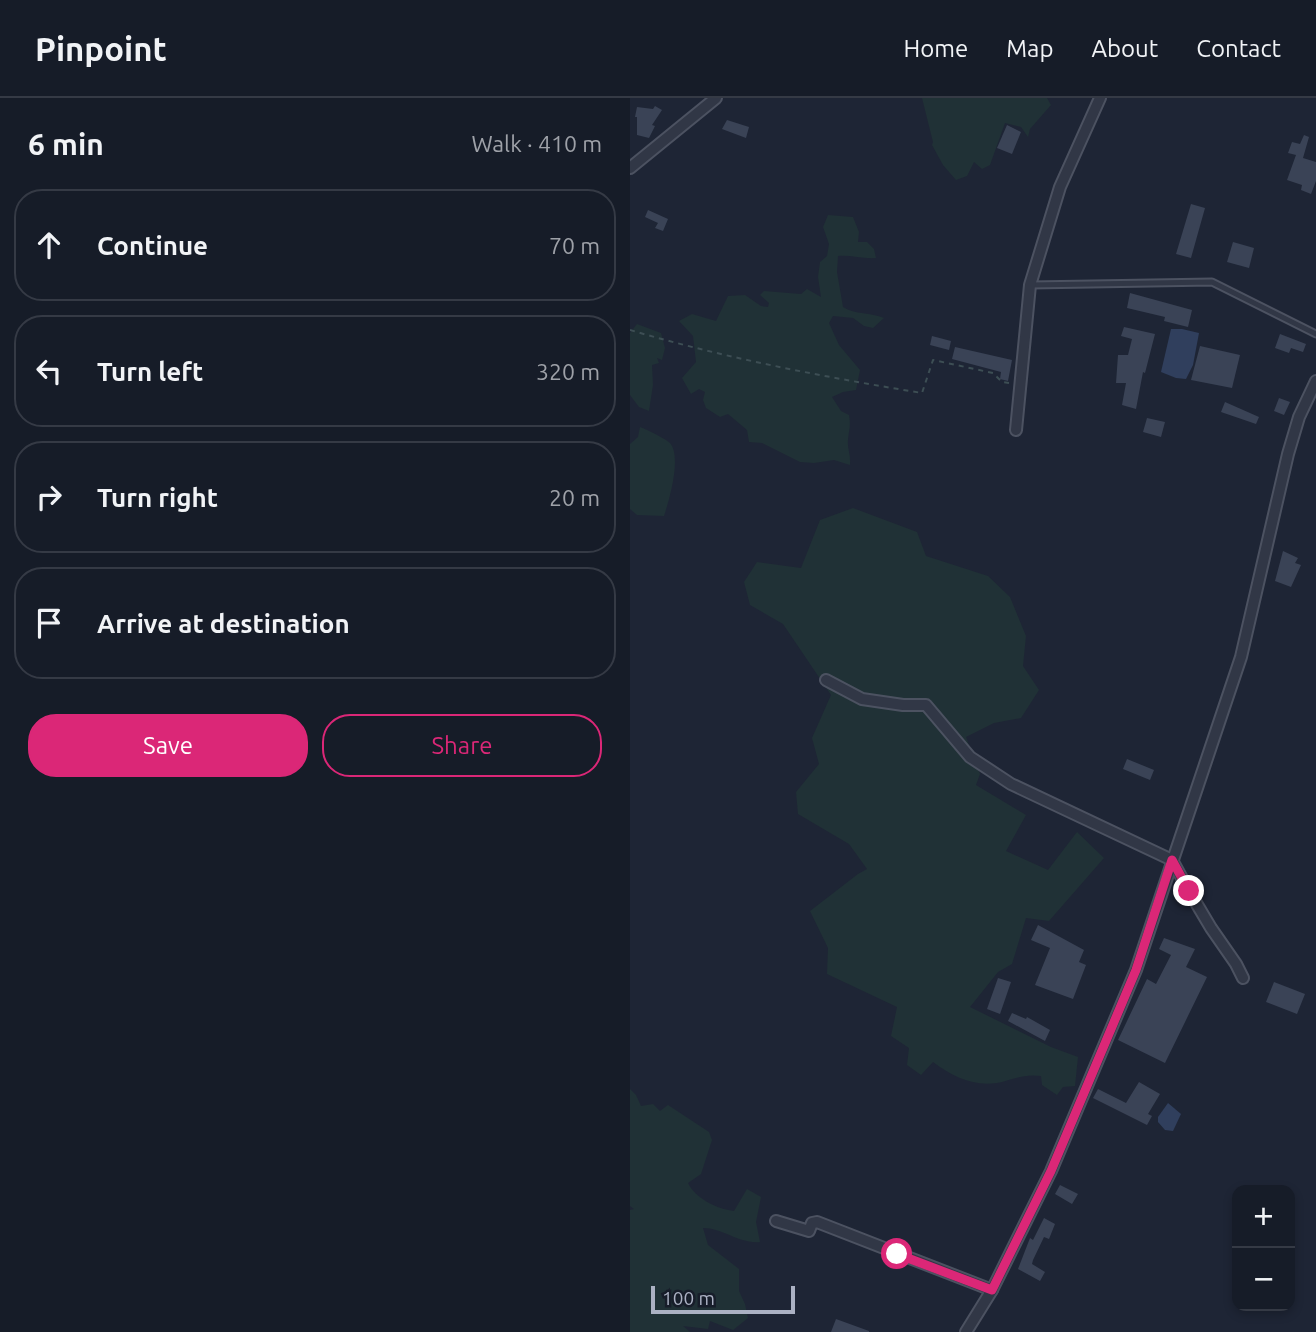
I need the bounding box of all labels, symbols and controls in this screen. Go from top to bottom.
text: Pinpoint [35,30,167,67]
text: Home [903,35,968,62]
text: Map [1006,35,1053,62]
text: About [1091,35,1158,62]
text: Contact [1196,35,1281,62]
text: 6 min [28,127,104,161]
text: Walk · 410 m [471,131,602,156]
icon: ahead [30,226,68,264]
text: Continue [97,231,208,260]
text: 70 m [549,233,600,258]
icon: left [30,352,68,390]
text: Turn left [97,357,203,386]
text: 320 m [536,359,600,384]
icon: right [30,478,68,516]
text: Turn right [97,483,218,512]
text: 20 m [549,485,600,510]
icon: arrive [30,604,68,642]
text: Arrive at destination [97,609,350,638]
button: Save [28,714,308,777]
button: Share [322,714,602,777]
route end [1173,875,1204,906]
map controls [1232,1185,1295,1311]
button: + [1232,1185,1295,1248]
route start [881,1238,912,1269]
button: − [1232,1248,1295,1311]
scale bar [651,1283,794,1315]
text: 100 m [662,1287,715,1309]

